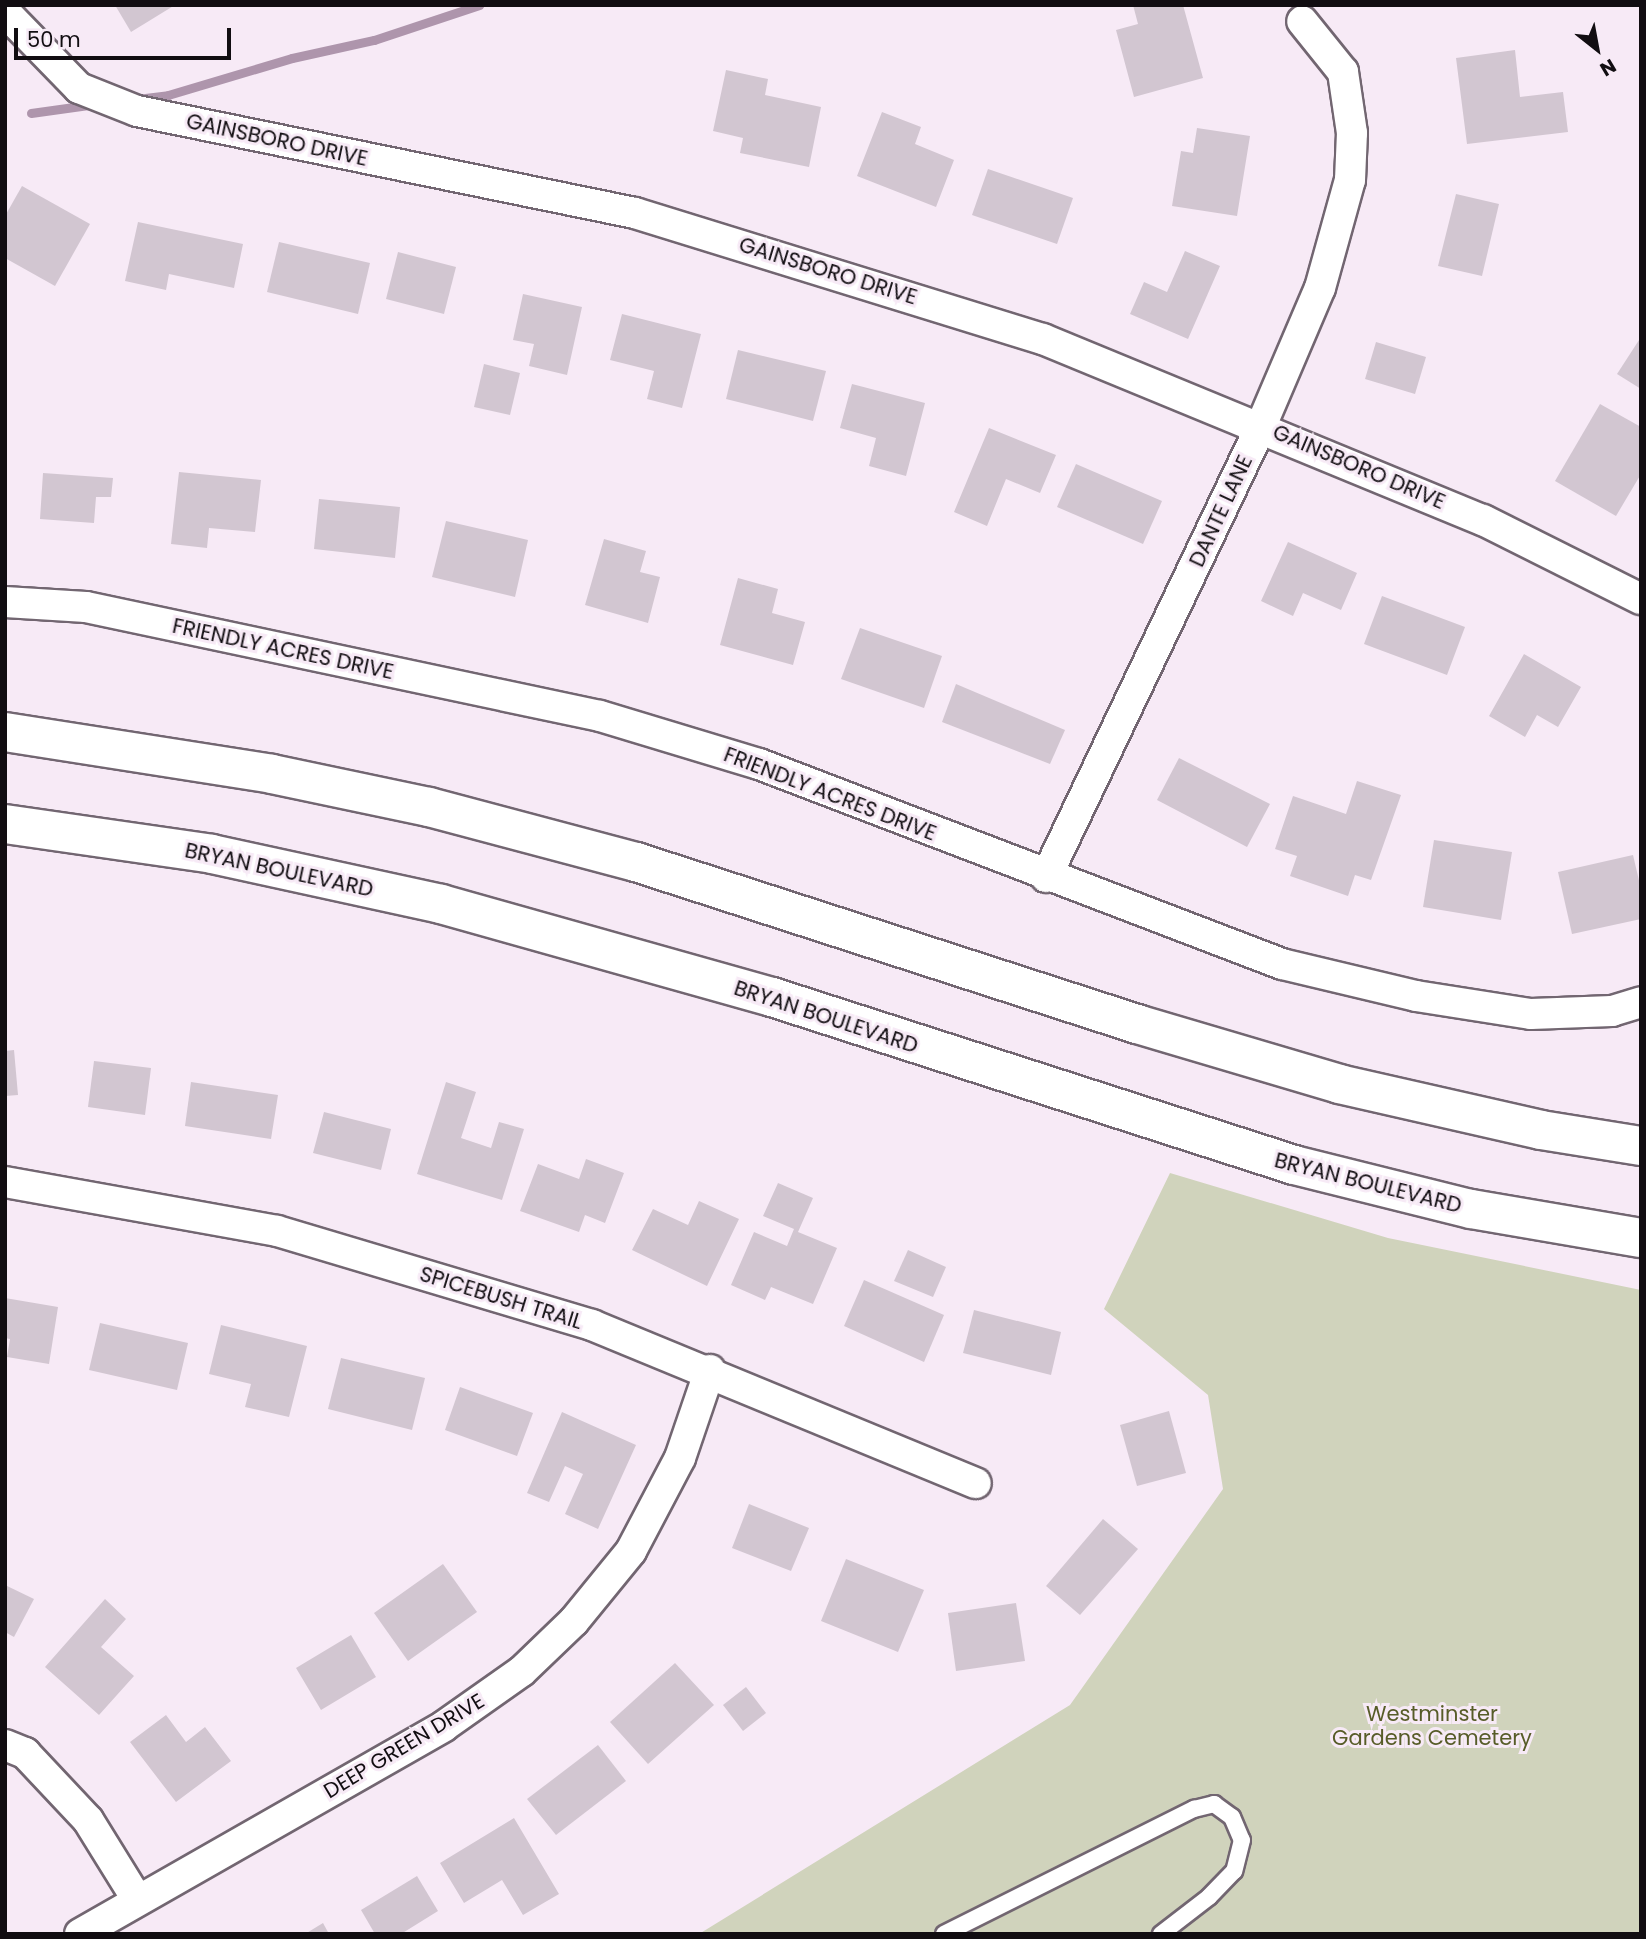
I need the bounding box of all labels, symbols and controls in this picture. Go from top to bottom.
scale bar [18,14,234,58]
north arrow [1562,14,1632,84]
text: 50 m [27,25,81,54]
text: N [1595,52,1621,83]
street label: GAINSBORO DRIVE [184,108,370,172]
street label: GAINSBORO DRIVE [736,232,920,310]
street label: GAINSBORO DRIVE [1269,419,1449,515]
street label: DANTE LANE [1184,451,1258,571]
street label: FRIENDLY ACRES DRIVE [170,613,396,685]
street label: FRIENDLY ACRES DRIVE [720,742,940,846]
street label: BRYAN BOULEVARD [183,838,375,902]
street label: BRYAN BOULEVARD [731,975,921,1059]
street label: BRYAN BOULEVARD [1272,1148,1464,1218]
street label: SPICEBUSH TRAIL [417,1261,585,1335]
street label: DEEP GREEN DRIVE [319,1688,489,1804]
park label: Westminster Gardens Cemetery [1332,1701,1532,1751]

